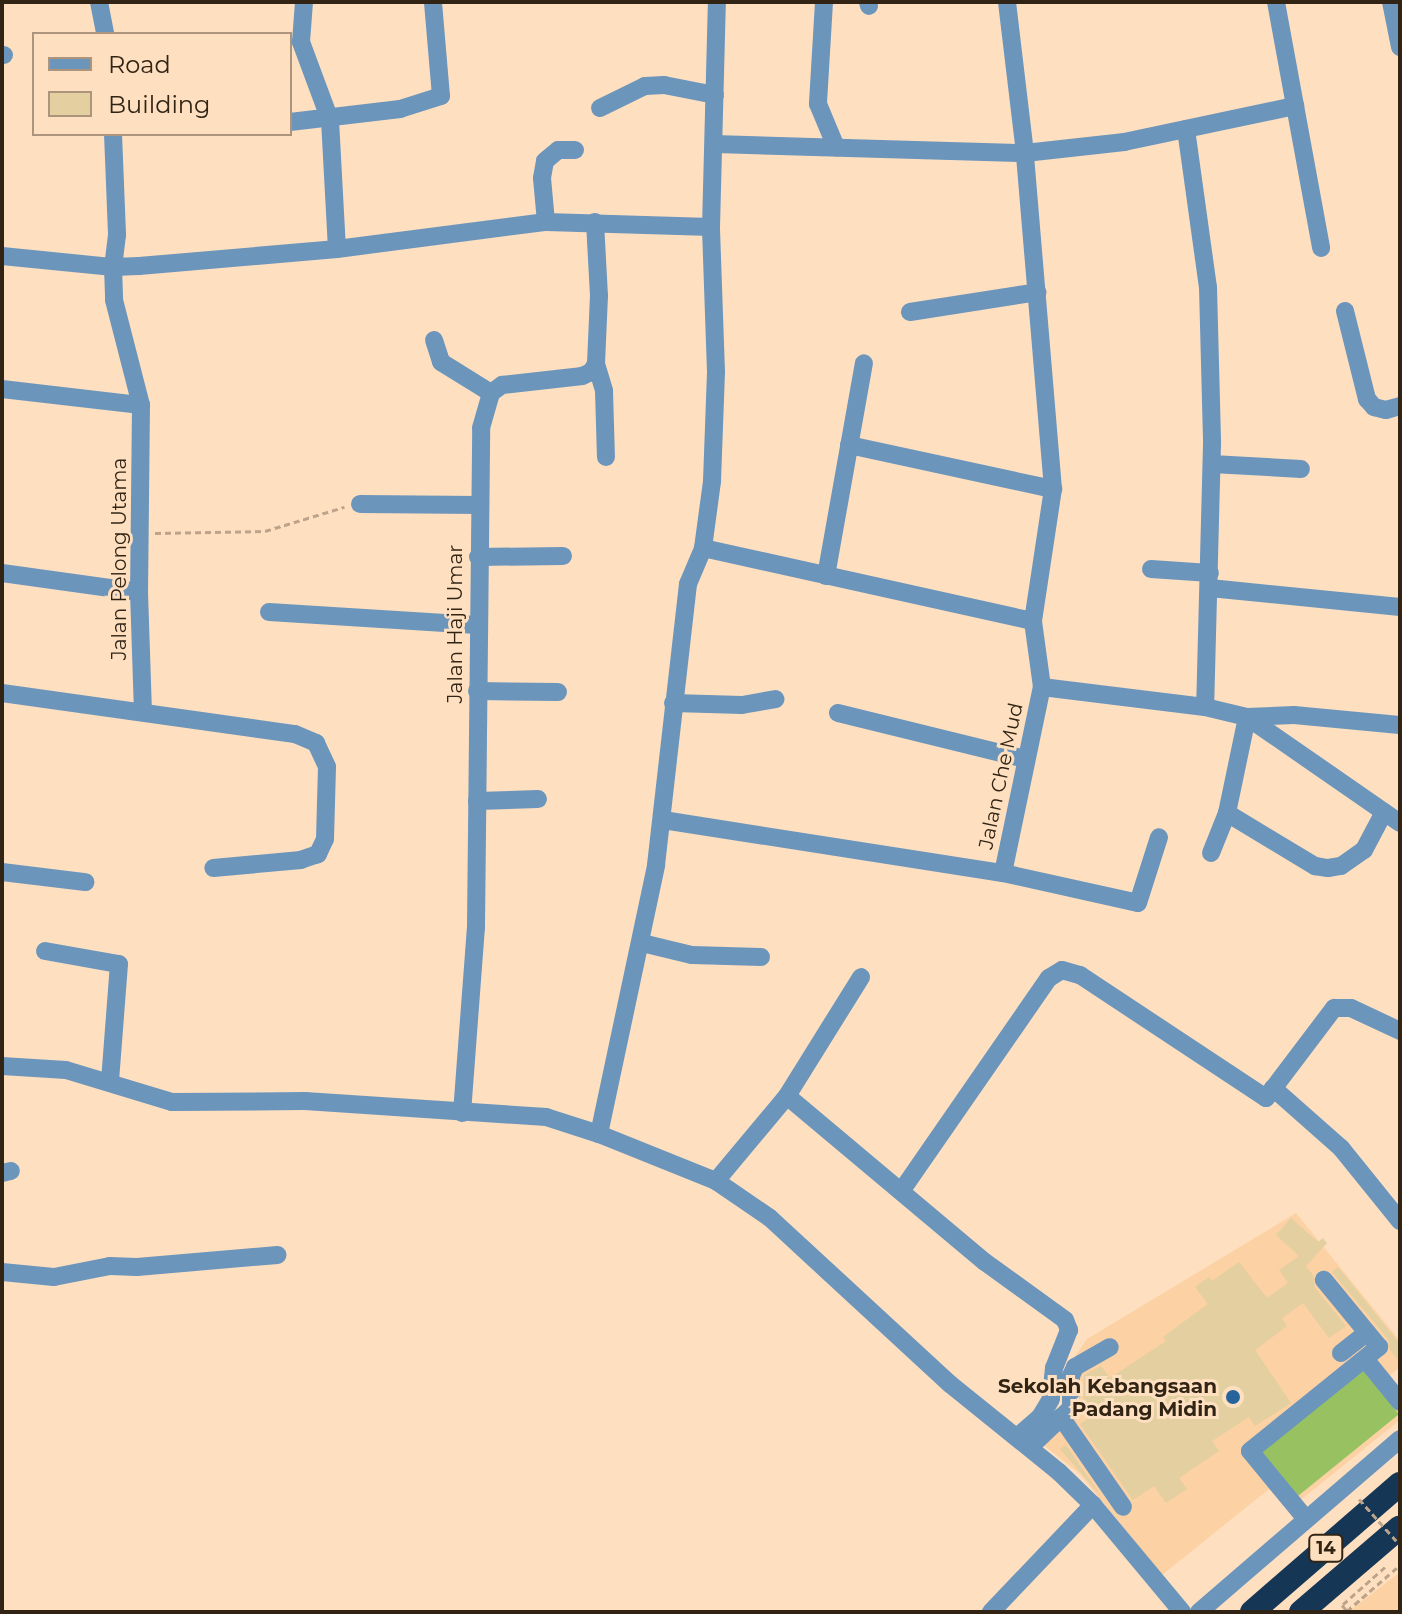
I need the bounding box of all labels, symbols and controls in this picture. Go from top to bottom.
legend [32,32,292,136]
text: Road [108,50,171,79]
text: Building [108,90,211,119]
street label: Jalan Pelong Utama [107,458,131,660]
street label: Jalan Haji Umar [443,545,467,703]
street label: Jalan Che Mud [974,701,1028,851]
place label: Sekolah Kebangsaan Padang Midin [998,1374,1217,1421]
marker: Sekolah Kebangsaan Padang Midin [1224,1388,1242,1406]
road number: 14 [1308,1534,1344,1562]

